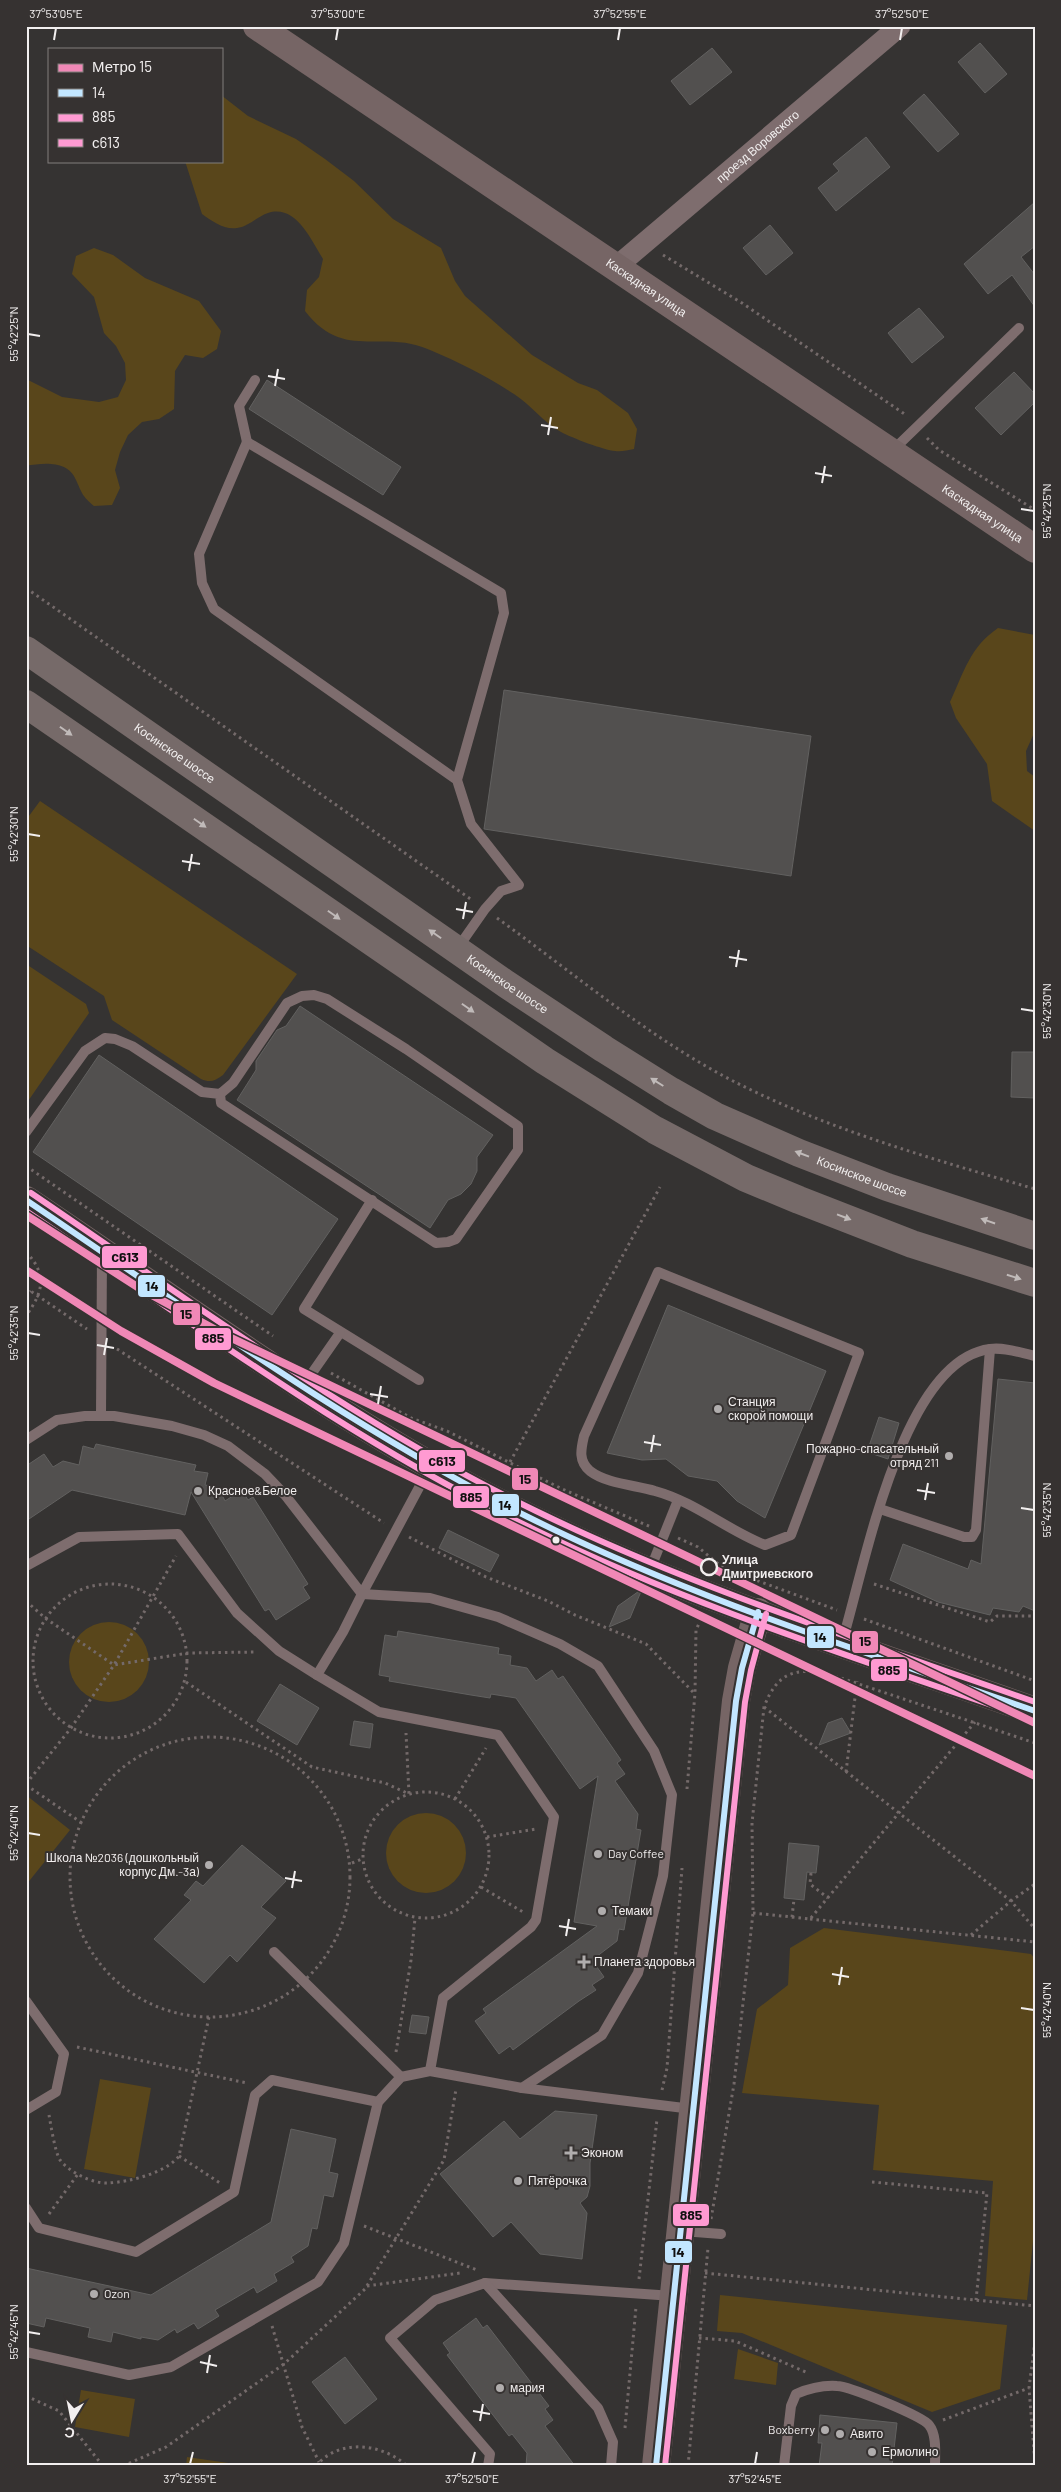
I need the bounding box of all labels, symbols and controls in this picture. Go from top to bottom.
text: 37°53'05"E [29,6,83,20]
text: 37°53'00"E [311,6,365,20]
text: 37°52'55"E [593,6,647,20]
text: 37°52'50"E [875,6,929,20]
legend [48,48,222,162]
text: Метро 15 [92,57,152,75]
text: 14 [92,83,106,101]
text: 885 [92,107,115,125]
street label: проезд Воровского [713,107,802,185]
text: с613 [92,133,120,151]
street label: Каскадная улица [604,255,690,319]
text: 55°42'25"N [6,306,20,362]
street label: Каскадная улица [940,481,1026,545]
text: 55°42'25"N [1039,483,1053,539]
street label: Косинское шоссе [132,720,218,786]
one-way arrow [60,726,73,736]
text: 55°42'30"N [6,806,20,862]
one-way arrow [194,818,207,828]
one-way arrow [327,910,341,920]
one-way arrow [428,929,441,939]
street label: Косинское шоссе [465,951,551,1016]
text: 55°42'30"N [1039,983,1053,1039]
one-way arrow [461,1003,475,1013]
one-way arrow [650,1078,663,1087]
one-way arrow [795,1150,810,1157]
street label: Косинское шоссе [815,1153,909,1199]
one-way arrow [837,1214,851,1222]
one-way arrow [981,1217,996,1224]
line badge: с613 [101,1245,148,1269]
text: с613 [111,1248,139,1265]
one-way arrow [1007,1273,1022,1281]
line badge: 14 [137,1274,166,1298]
text: 14 [145,1277,159,1294]
line badge: 15 [172,1302,201,1326]
text: 55°42'35"N [6,1305,20,1361]
text: 15 [180,1305,193,1322]
line badge: 885 [194,1327,232,1351]
text: 885 [202,1329,225,1346]
place label: Станция скорой помощи [728,1394,813,1423]
marker: Станция скорой помощи [712,1403,724,1415]
place label: Пожарно-спасательный отряд 211 [806,1441,939,1470]
line badge: с613 [418,1449,466,1473]
marker: Пожарно-спасательный отряд 211 [943,1450,955,1462]
text: с613 [428,1452,456,1469]
line badge: 15 [511,1467,539,1491]
text: 15 [519,1470,532,1487]
text: 55°42'35"N [1039,1482,1053,1538]
place label: Красное&Белое [208,1483,297,1498]
marker: Красное&Белое [192,1485,204,1497]
line badge: 885 [452,1485,490,1509]
text: 885 [460,1488,483,1505]
line badge: 14 [491,1493,520,1517]
text: 14 [498,1496,512,1513]
unlabelled marker [551,1535,561,1545]
place label: Улица Дмитриевского [722,1552,813,1581]
marker: Улица Дмитриевского [700,1558,718,1576]
line badge: 14 [806,1625,835,1649]
text: 14 [813,1628,827,1645]
line badge: 15 [851,1630,879,1654]
text: 15 [859,1632,872,1649]
line badge: 885 [870,1658,908,1682]
text: 885 [878,1661,901,1678]
text: 55°42'40"N [6,1805,20,1861]
place label: Day Coffee [608,1846,664,1860]
marker: Day Coffee [592,1848,604,1860]
place label: Школа №2036 (дошкольный корпус Дм.-3а) [46,1850,200,1879]
marker: Школа №2036 (дошкольный корпус Дм.-3а) [203,1859,215,1871]
place label: Темаки [612,1903,652,1917]
marker: Темаки [596,1905,608,1917]
place label: Планета здоровья [594,1954,695,1969]
marker: Планета здоровья [578,1956,590,1968]
text: 55°42'40"N [1039,1982,1053,2038]
place label: Эконом [581,2145,623,2159]
marker: Эконом [565,2147,577,2159]
place label: Пятёрочка [528,2173,587,2188]
marker: Пятёрочка [512,2175,524,2187]
line badge: 885 [672,2203,710,2227]
text: 885 [680,2206,703,2223]
line badge: 14 [664,2240,693,2264]
text: 14 [671,2243,685,2260]
place label: Ozon [104,2286,130,2300]
marker: Ozon [88,2288,100,2300]
text: 55°42'45"N [6,2304,20,2360]
place label: мария [510,2380,545,2395]
marker: мария [494,2382,506,2394]
north arrow [48,2394,98,2444]
place label: Boxberry [768,2422,815,2436]
text: С [63,2424,76,2443]
marker: Boxberry [819,2424,831,2436]
place label: Авито [850,2426,883,2440]
marker: Авито [834,2428,846,2440]
place label: Ермолино [882,2444,939,2459]
marker: Ермолино [866,2446,878,2458]
text: 37°52'55"E [163,2471,217,2485]
text: 37°52'50"E [445,2471,499,2485]
text: 37°52'45"E [728,2471,782,2485]

